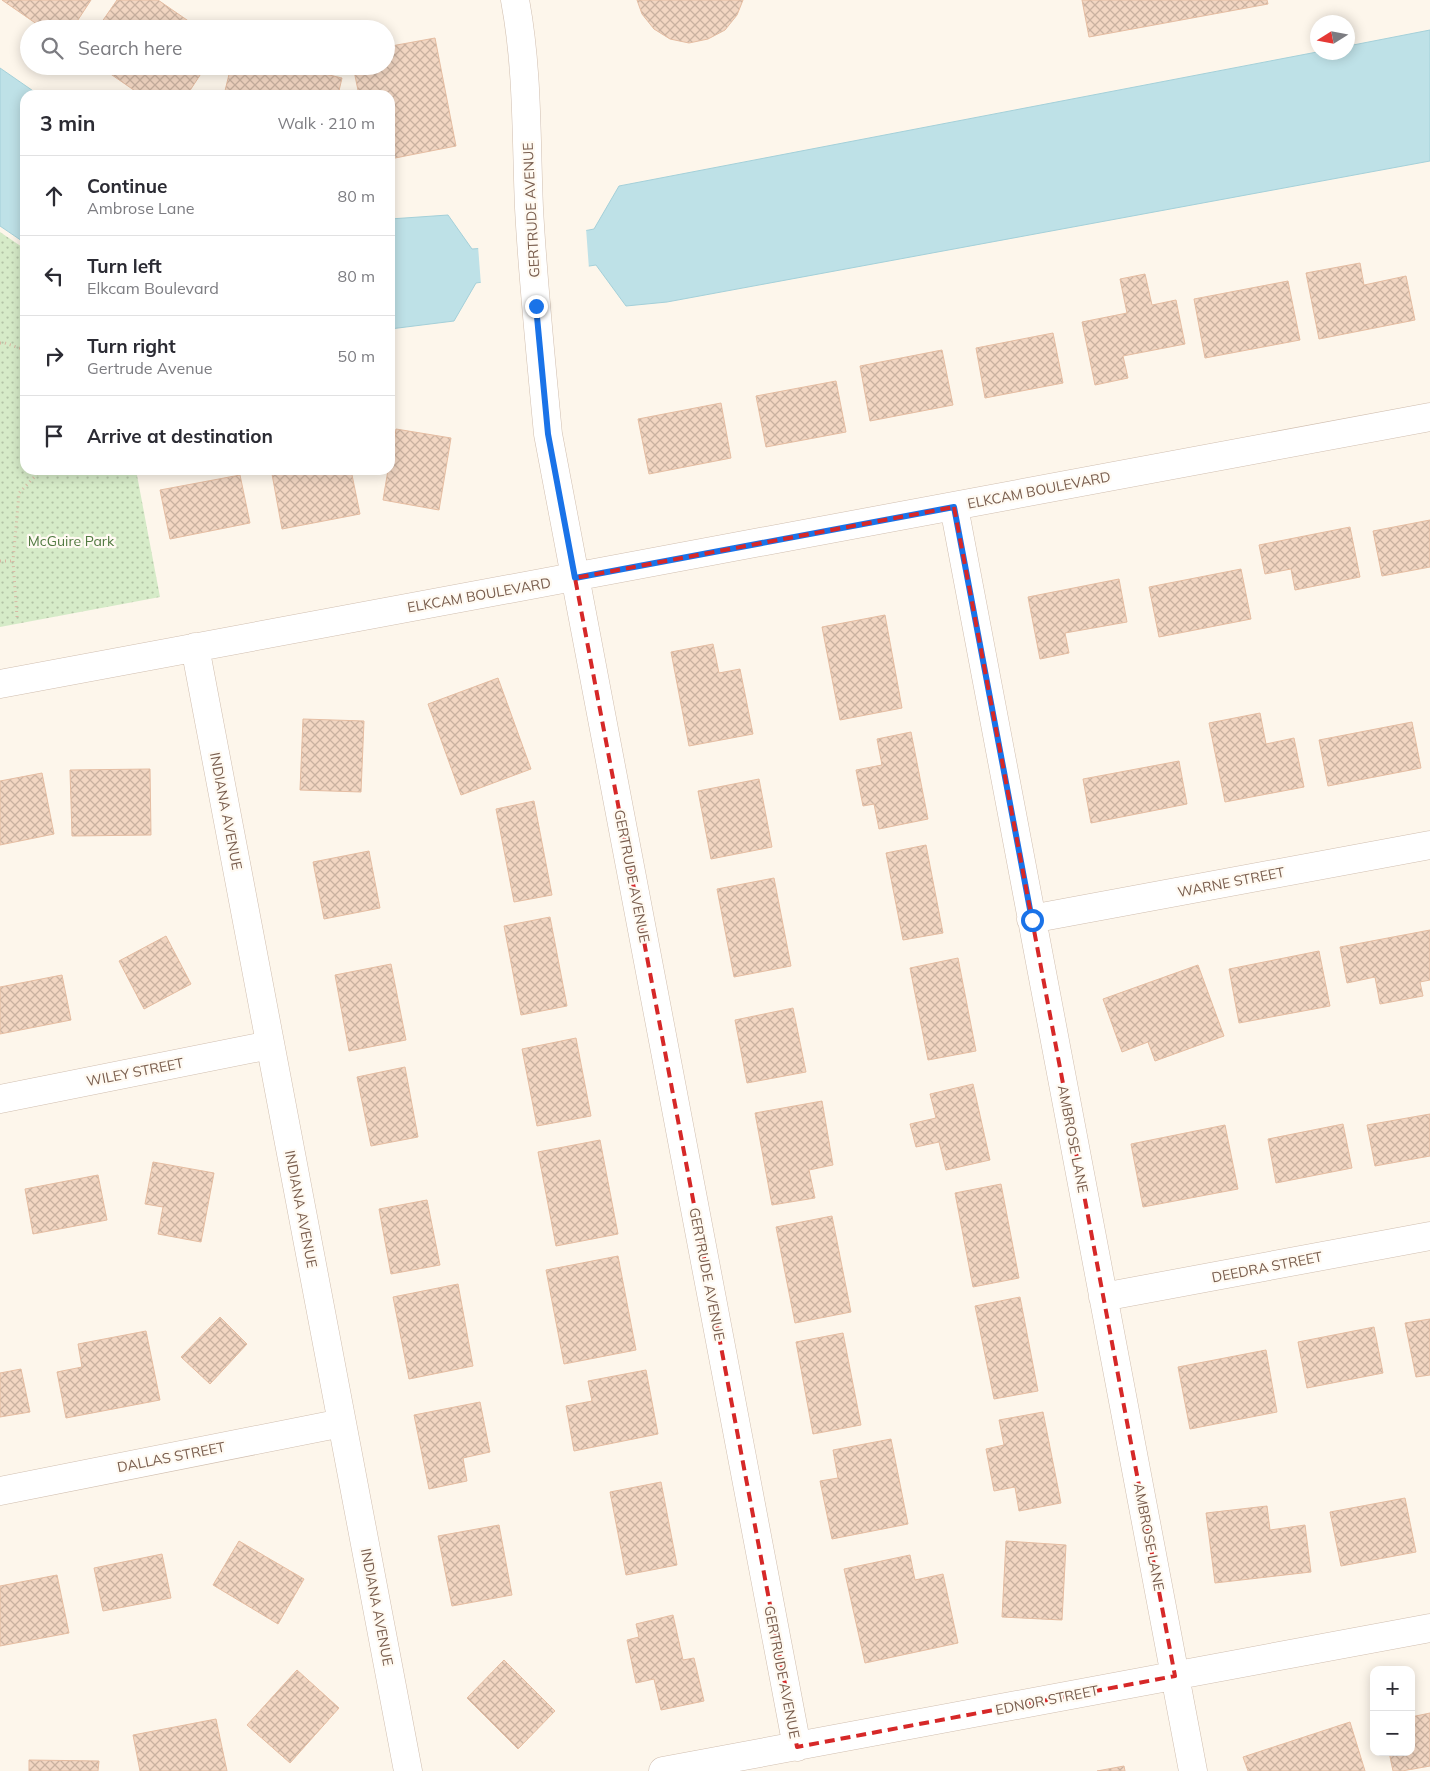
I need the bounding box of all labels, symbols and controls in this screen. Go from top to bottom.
north arrow [1310,15,1355,60]
search box [20,20,395,75]
icon: search [38,34,66,62]
text: Search here [78,36,182,60]
text: 3 min [40,110,95,136]
text: Walk · 210 m [277,113,375,133]
street label: GERTRUDE AVENUE [518,142,544,278]
text: Continue [87,174,167,198]
icon: ahead [40,182,68,210]
text: 80 m [338,186,375,206]
text: Ambrose Lane [87,198,194,218]
text: Turn left [87,254,162,278]
icon: left [40,262,68,290]
text: 80 m [338,266,375,286]
text: Elkcam Boulevard [87,278,219,298]
route end [525,295,548,318]
text: Turn right [87,334,176,358]
icon: right [40,342,68,370]
text: 50 m [338,346,375,366]
text: Gertrude Avenue [87,358,212,378]
icon: arrive [40,422,68,450]
text: Arrive at destination [87,424,273,448]
street label: ELKCAM BOULEVARD [966,467,1112,513]
park label: McGuire Park [28,532,115,550]
street label: ELKCAM BOULEVARD [406,574,552,616]
street label: INDIANA AVENUE [206,751,246,871]
street label: GERTRUDE AVENUE [610,808,654,944]
street label: WARNE STREET [1176,863,1287,901]
route start [1021,909,1044,932]
street label: WILEY STREET [85,1054,186,1090]
street label: AMBROSE LANE [1054,1084,1092,1194]
street label: INDIANA AVENUE [281,1149,321,1269]
street label: GERTRUDE AVENUE [685,1206,729,1342]
street label: DEEDRA STREET [1210,1247,1324,1287]
street label: DALLAS STREET [116,1438,227,1476]
street label: AMBROSE LANE [1130,1482,1168,1592]
street label: INDIANA AVENUE [357,1547,397,1667]
street label: GERTRUDE AVENUE [760,1604,804,1740]
map controls [1370,1666,1415,1756]
button: + [1370,1666,1415,1711]
street label: EDNOR STREET [994,1681,1101,1719]
button: − [1370,1711,1415,1756]

